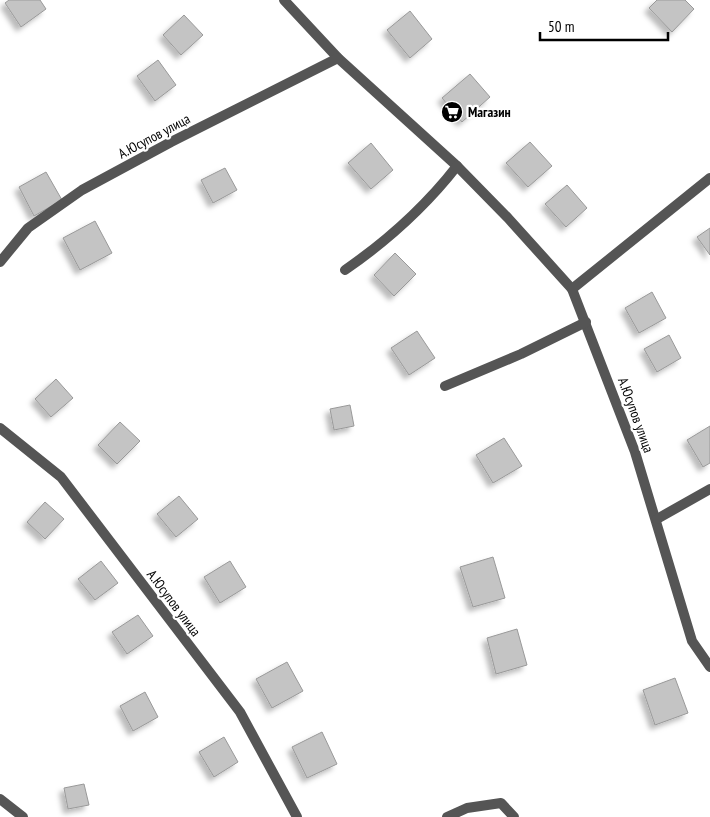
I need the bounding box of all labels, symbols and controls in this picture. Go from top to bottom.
scale bar [540,10,668,42]
text: 50 m [548,17,574,36]
supermarket icon: Магазин [440,100,464,124]
place label: Магазин [468,103,511,121]
street label: А.Юсупов улица [115,110,193,162]
street label: А.Юсупов улица [614,375,658,455]
street label: А.Юсупов улица [143,566,205,640]

